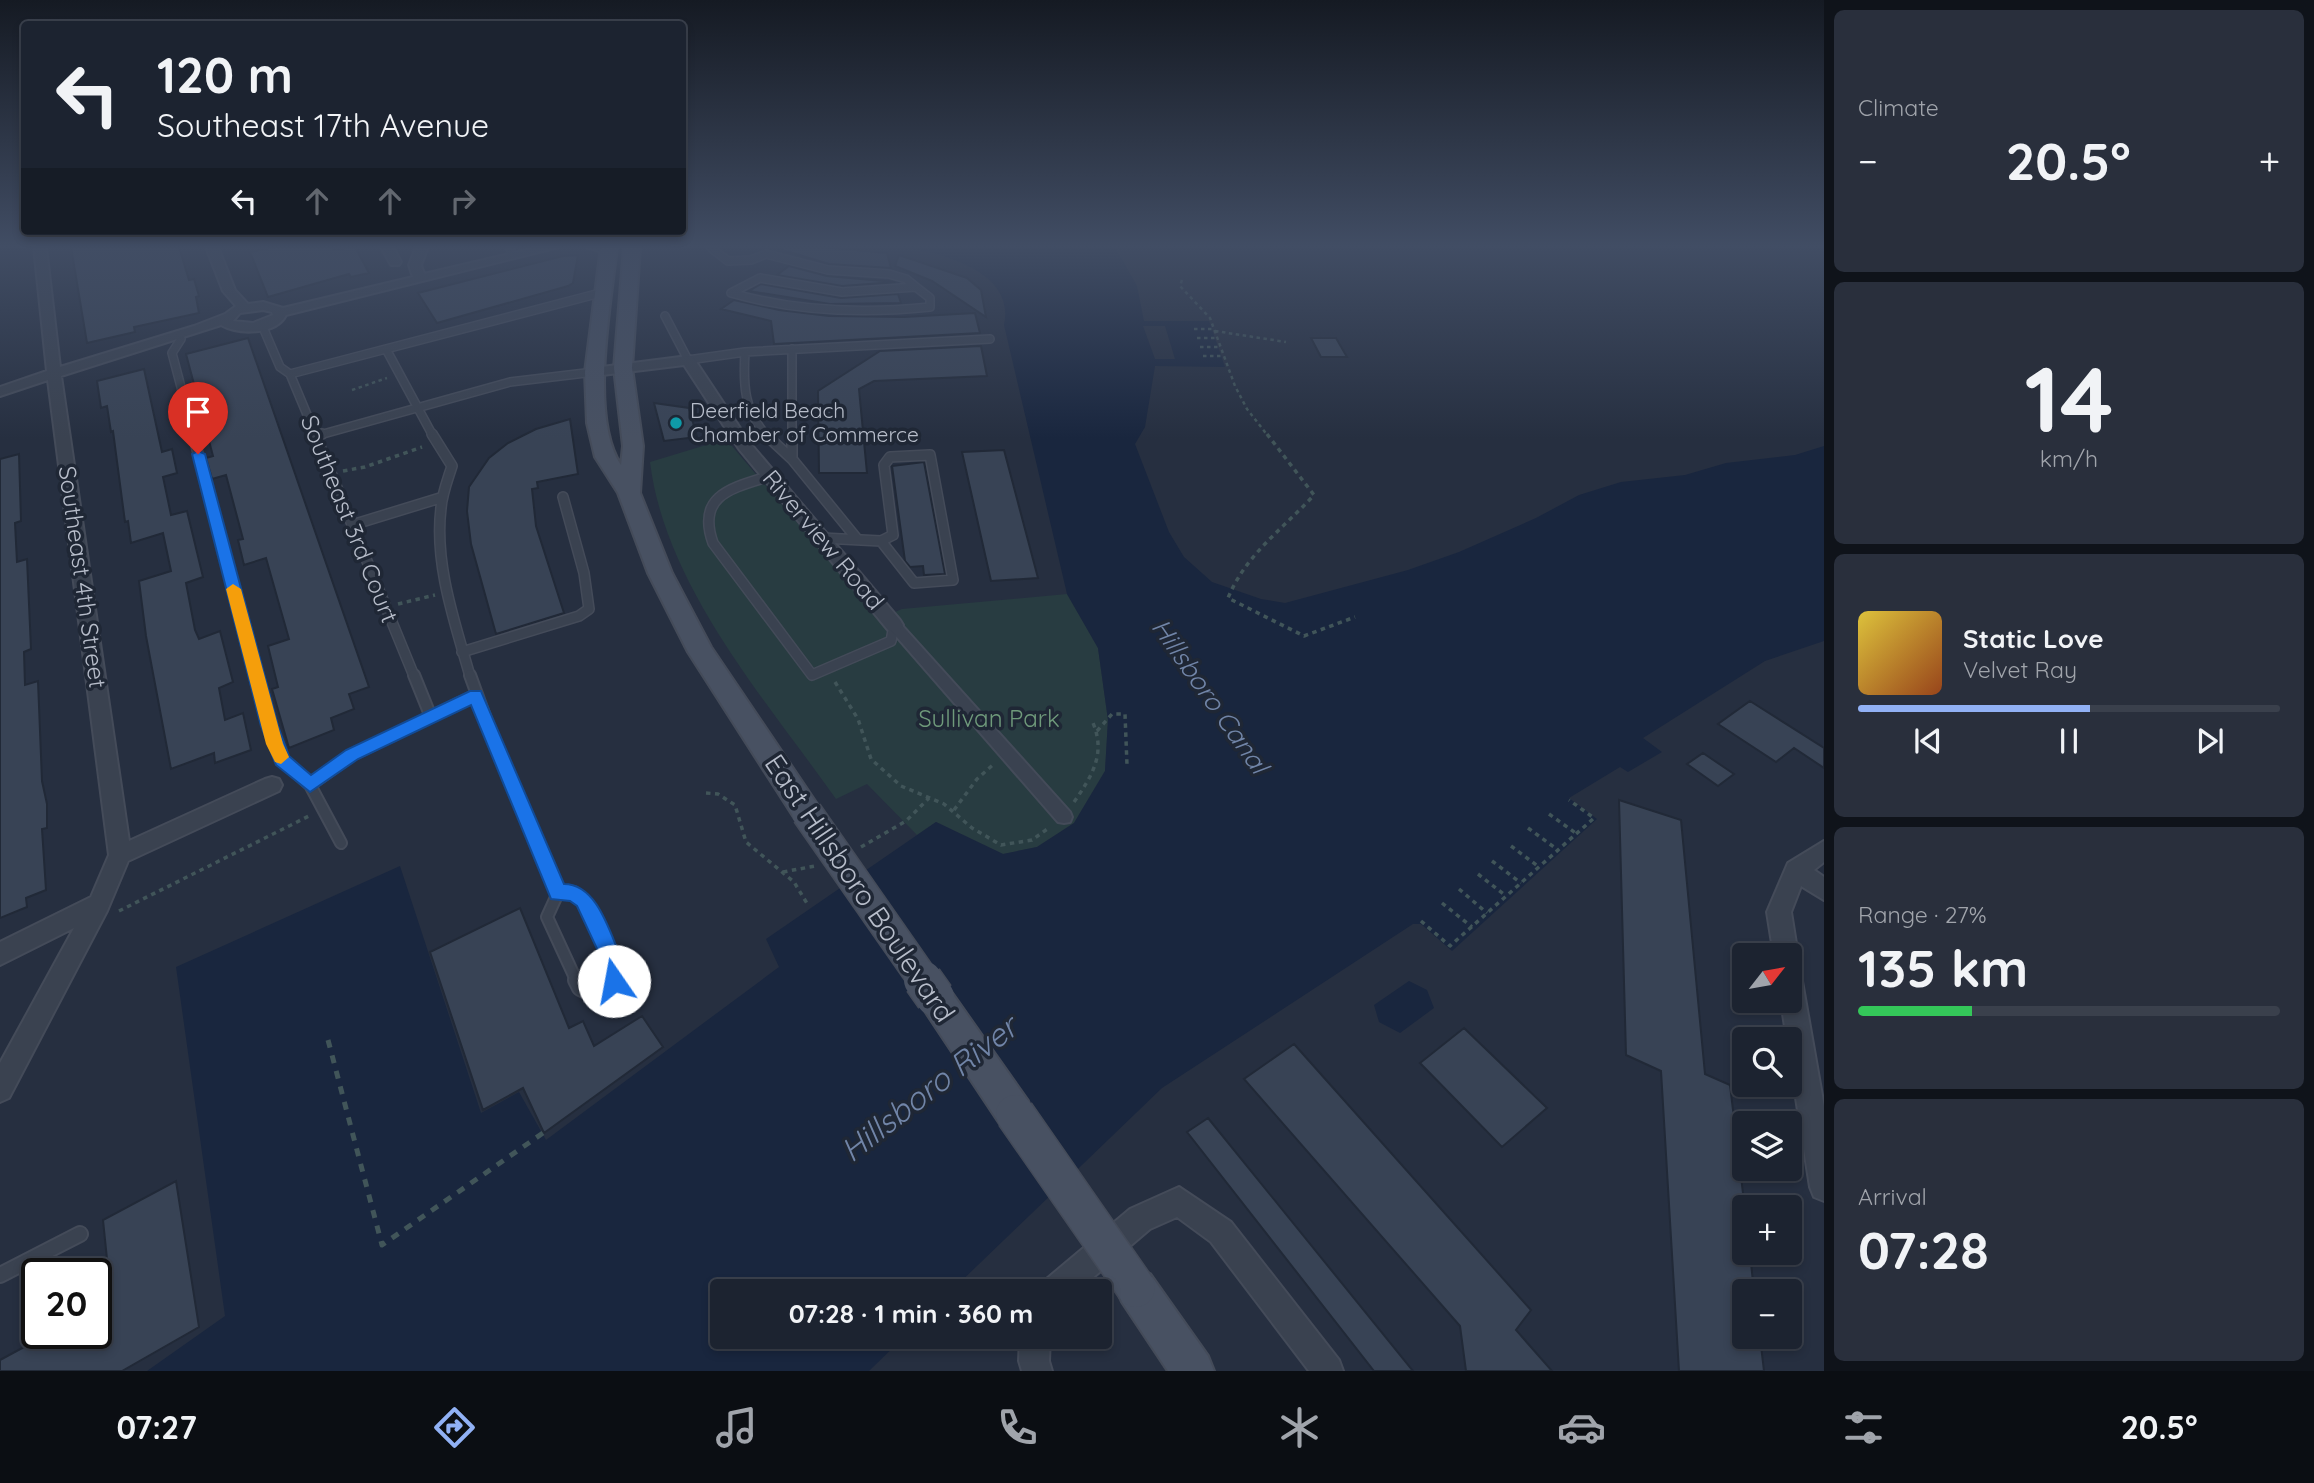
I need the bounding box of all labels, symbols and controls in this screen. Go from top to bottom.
text: 120 m [157,44,293,105]
icon: left [42,49,133,140]
text: Climate [1858,93,1939,122]
text: Southeast 17th Avenue [157,105,489,145]
text: 20.5° [2006,128,2131,193]
text: − [1858,137,1878,185]
text: + [2259,137,2280,185]
icon: left [225,182,263,220]
icon: ahead [298,182,336,220]
icon: ahead [371,182,409,220]
icon: right [444,182,482,220]
text: 14 [2025,341,2113,455]
pin [168,382,228,454]
icon: arrive [179,393,217,431]
place label: Deerfield Beach Chamber of Commerce [690,397,919,447]
street label: Southeast 3rd Court [295,410,405,627]
marker: Deerfield Beach Chamber of Commerce [668,415,684,431]
text: km/h [2040,444,2098,473]
street label: Riverview Road [757,463,891,615]
street label: Southeast 4th Street [53,464,113,690]
water label: Hillsboro Canal [1145,612,1278,782]
text: Static Love [1963,622,2104,655]
text: Velvet Ray [1963,655,2077,684]
park label: Sullivan Park [918,703,1060,733]
icon: previous [1909,722,1947,760]
icon: pause [2050,722,2088,760]
icon: next [2191,722,2229,760]
street label: East Hillsboro Boulevard [758,747,963,1028]
text: Range · 27% [1858,900,1987,929]
text: 135 km [1858,935,2028,1000]
north arrow [1732,943,1802,1013]
map controls [1732,943,1802,1349]
position arrow [577,944,651,1018]
water label: Hillsboro River [832,1004,1028,1170]
button: search [1732,1027,1802,1097]
button: layers [1732,1111,1802,1181]
text: Arrival [1858,1182,1927,1211]
button: + [1732,1195,1802,1265]
text: 07:28 [1858,1217,1989,1282]
speed limit sign: 20 [21,1258,112,1349]
button: − [1732,1279,1802,1349]
text: 07:28 · 1 min · 360 m [789,1297,1033,1330]
icon: directions [430,1403,479,1452]
icon: music [712,1403,761,1452]
icon: phone [993,1403,1042,1452]
icon: climate [1275,1403,1324,1452]
icon: car [1557,1403,1606,1452]
icon: filters [1839,1403,1888,1452]
text: 07:27 [116,1407,197,1447]
text: 20.5° [2121,1407,2198,1447]

